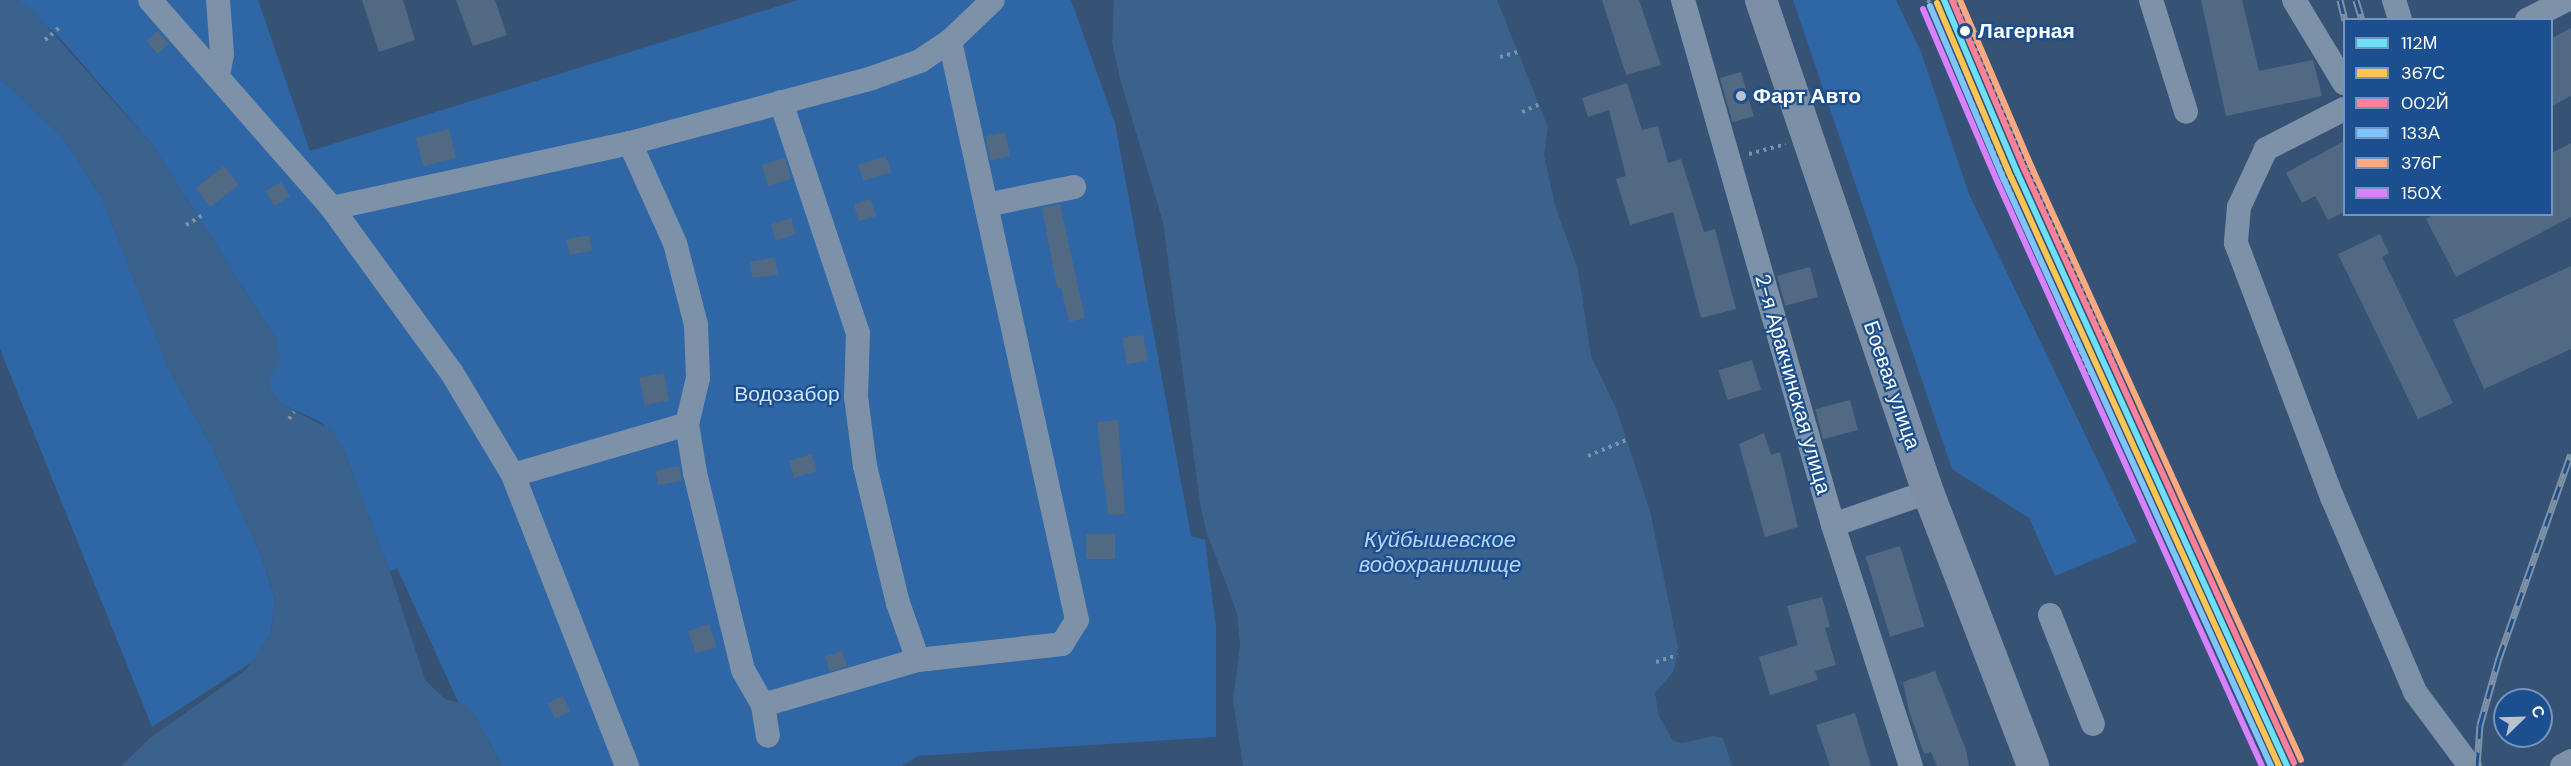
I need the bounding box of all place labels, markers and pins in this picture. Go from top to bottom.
place label: Лагерная [1978,18,2075,44]
marker: Лагерная [1956,22,1974,40]
place label: Фарт Авто [1753,83,1861,109]
marker: Фарт Авто [1734,89,1748,103]

